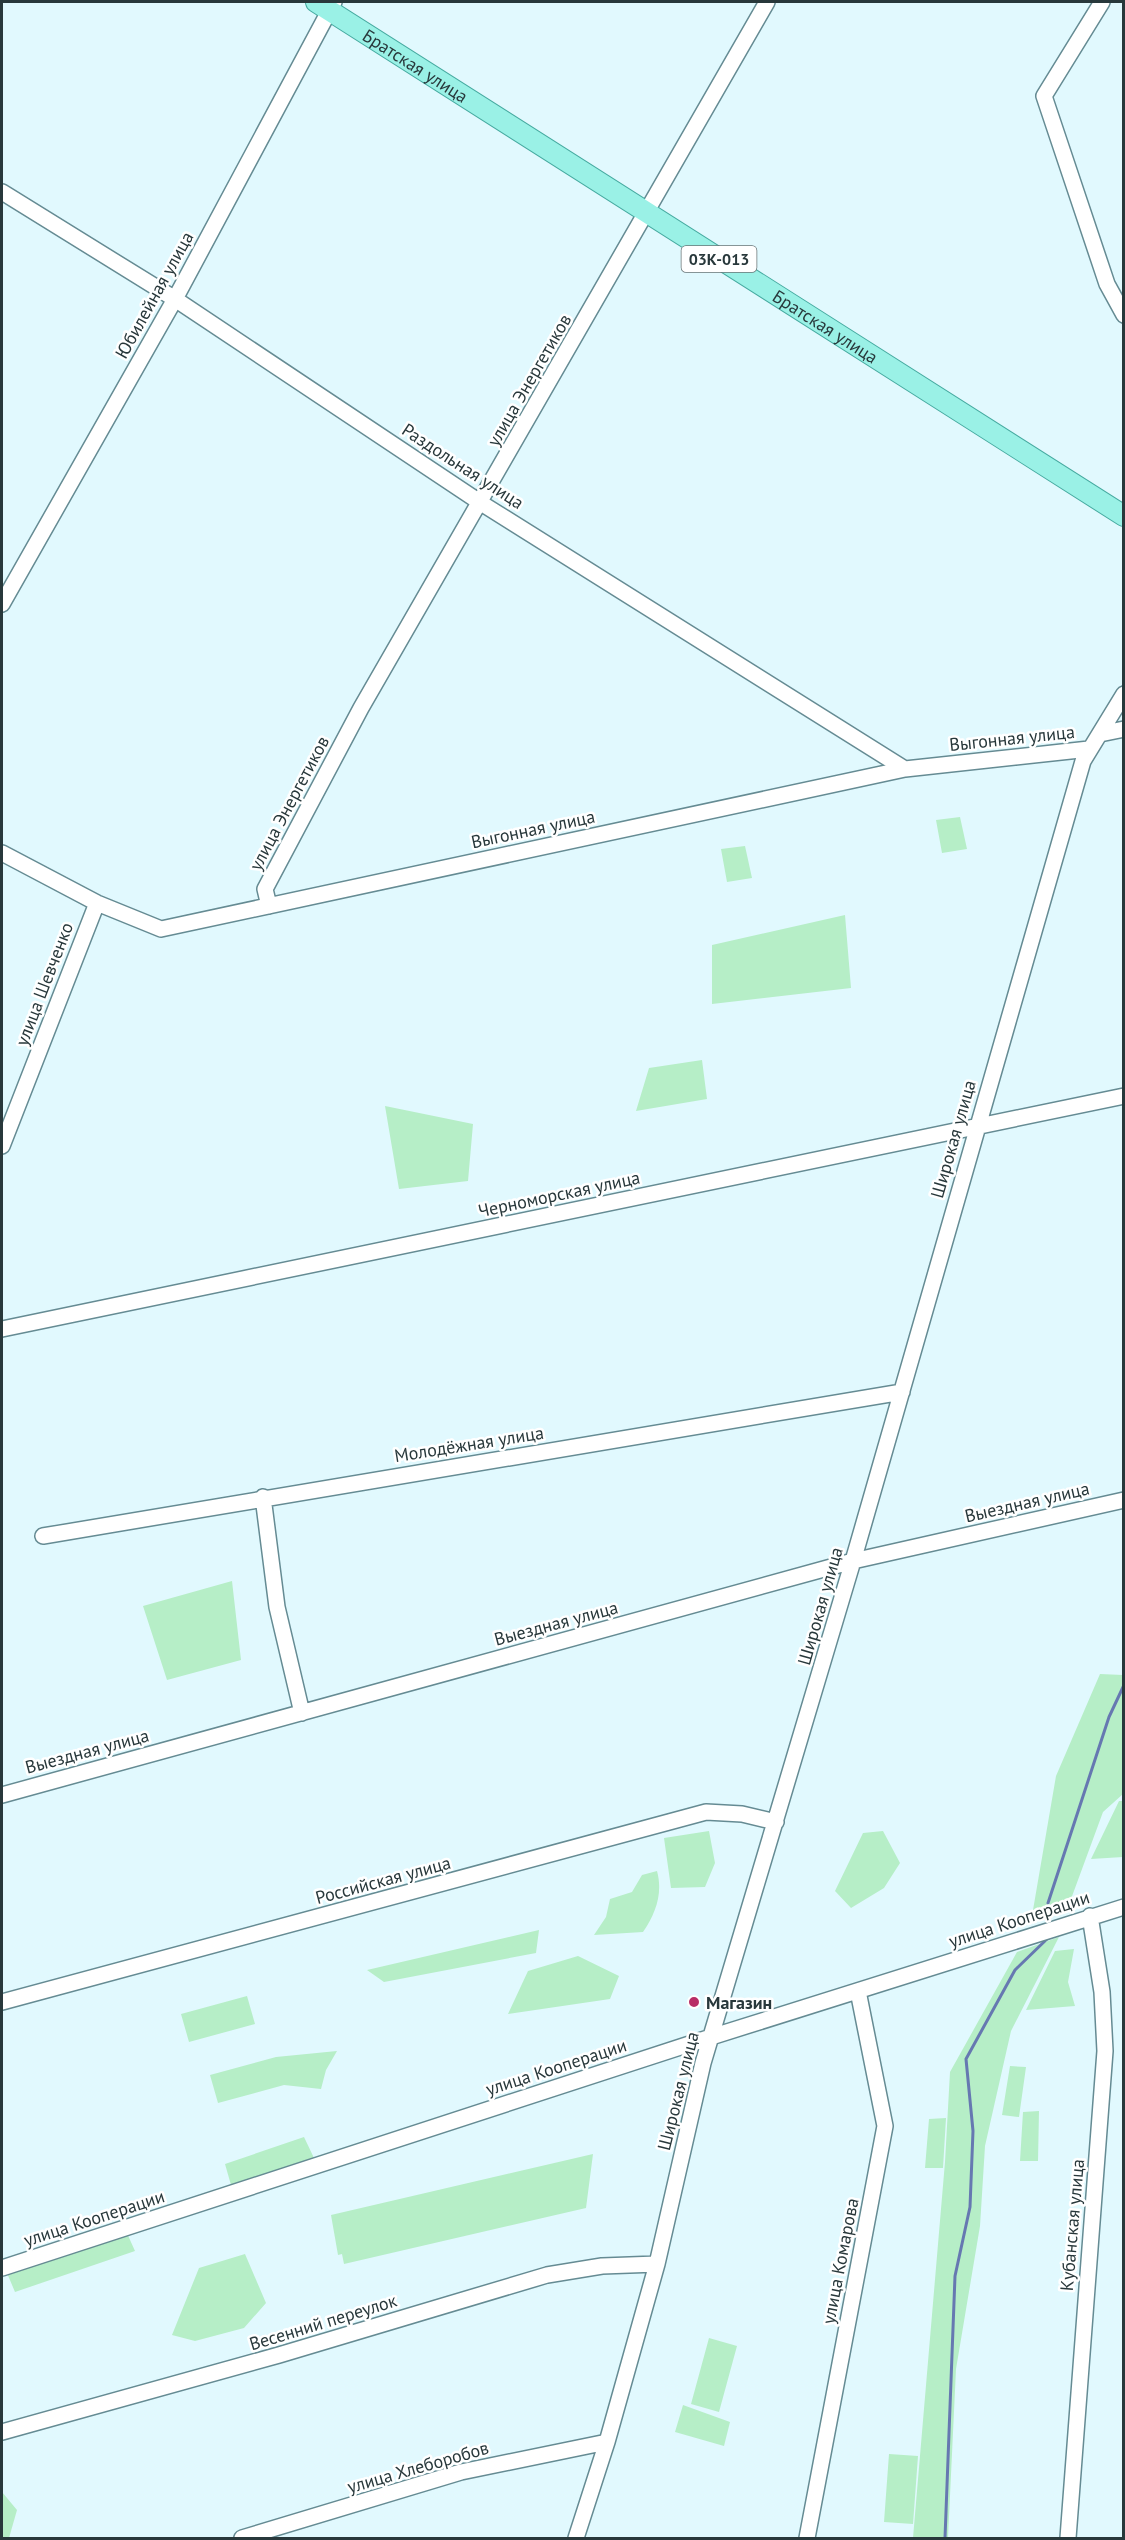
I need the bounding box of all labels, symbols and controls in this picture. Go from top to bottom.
street label: Братская улица [359,23,473,107]
street label: Юбилейная улица [110,228,198,362]
road number: 03К-013 [682,246,756,272]
street label: Братская улица [769,284,883,368]
street label: улица Энергетиков [482,310,576,450]
street label: Раздольная улица [398,418,528,514]
street label: Выгонная улица [948,720,1076,756]
street label: улица Энергетиков [244,732,334,874]
street label: Выгонная улица [469,805,597,853]
street label: улица Шевченко [10,919,78,1049]
street label: Широкая улица [925,1077,981,1201]
street label: Черноморская улица [476,1166,642,1222]
street label: Молодёжная улица [393,1421,545,1467]
street label: Выездная улица [963,1477,1091,1527]
street label: Широкая улица [792,1544,848,1668]
street label: Выездная улица [492,1595,620,1651]
street label: Выездная улица [23,1723,151,1779]
street label: Российская улица [313,1851,453,1909]
street label: улица Кооперации [946,1885,1092,1953]
place label: Магазин [706,1991,772,2014]
marker: Магазин [687,1995,701,2009]
street label: Широкая улица [652,2029,704,2153]
street label: улица Кооперации [483,2033,629,2101]
street label: Кубанская улица [1055,2158,1089,2292]
street label: улица Кооперации [21,2184,167,2252]
street label: улица Комарова [817,2196,863,2326]
street label: Весенний переулок [246,2289,400,2355]
street label: улица Хлеборобов [345,2436,491,2498]

